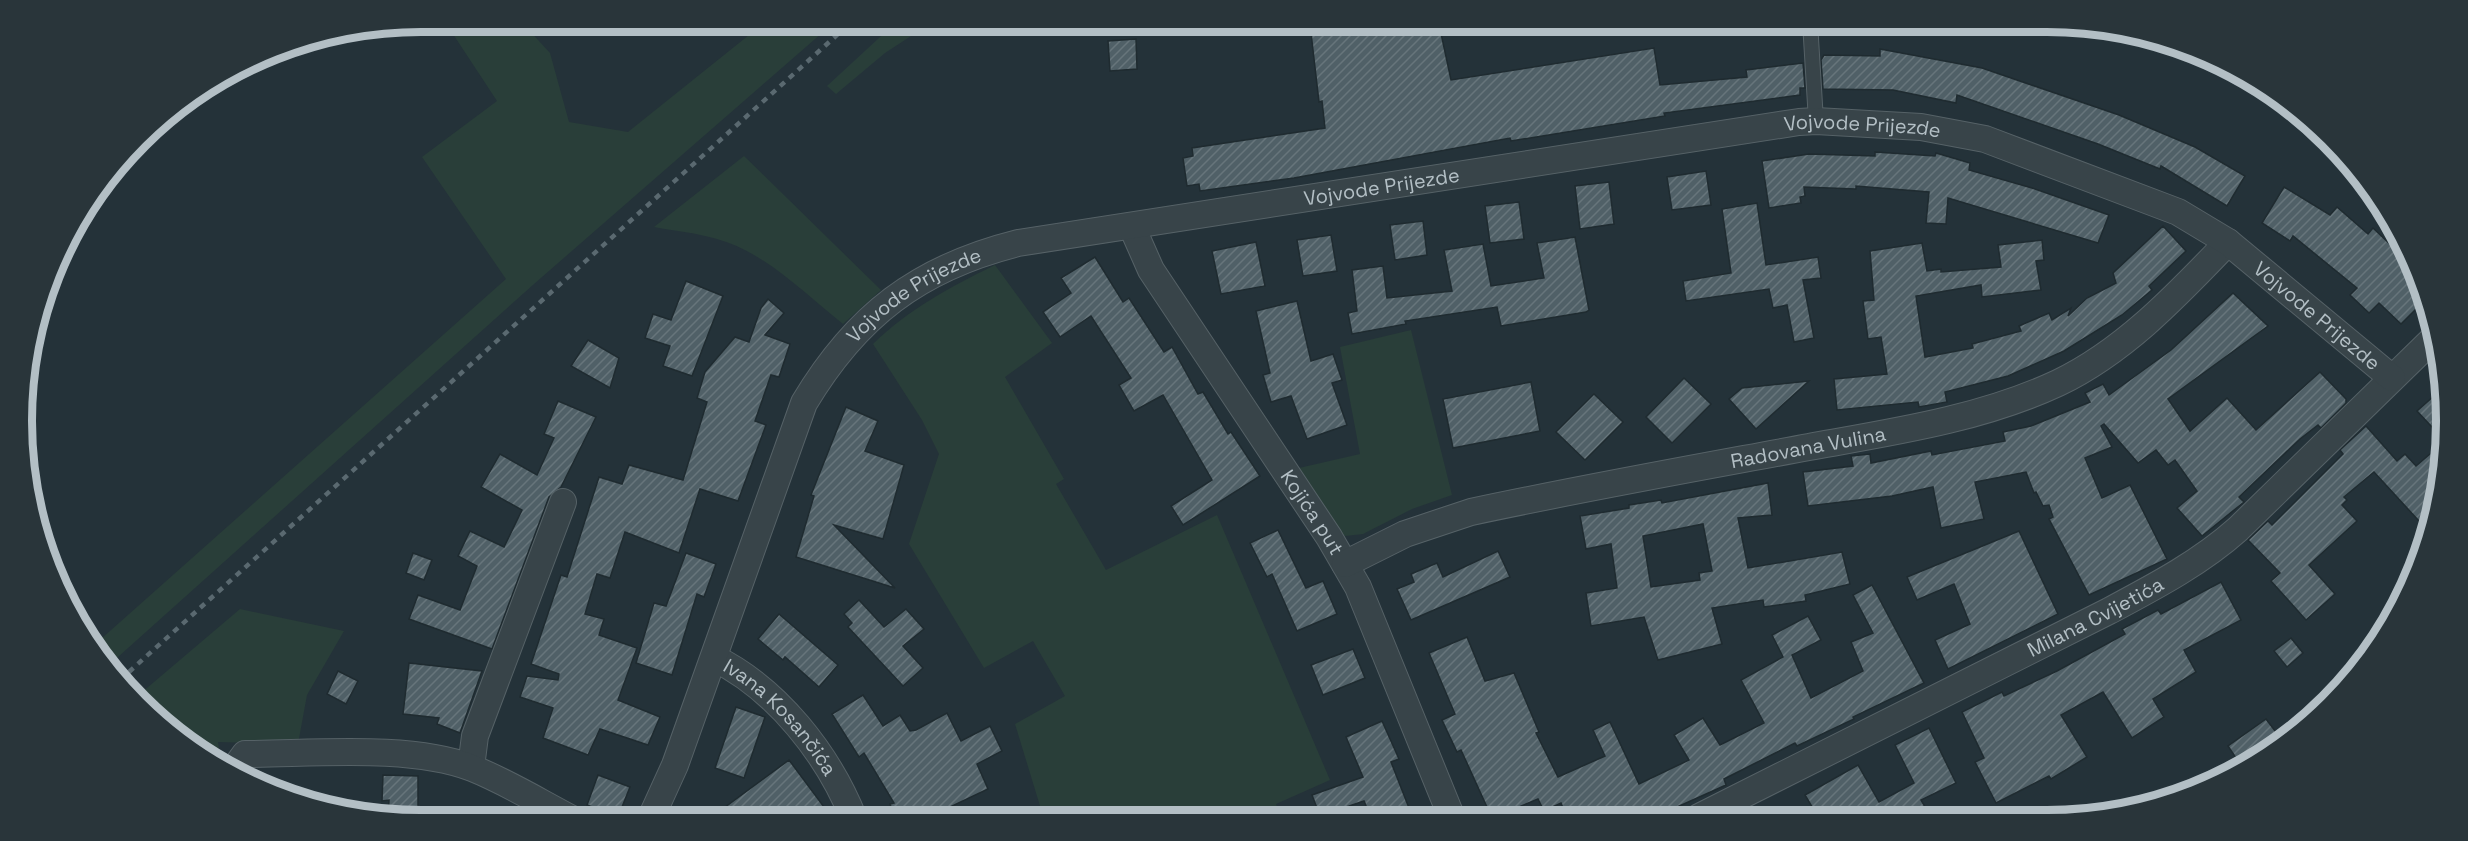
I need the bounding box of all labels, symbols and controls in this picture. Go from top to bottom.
street label: Vojvode Prijezde [1782,108,1943,143]
street label: Vojvode Prijezde [1302,162,1461,212]
street label: Vojvode Prijezde [841,242,985,348]
street label: Vojvode Prijezde [2248,256,2386,376]
street label: Radovana Vulina [1728,421,1888,474]
street label: Kojića put [1275,465,1350,560]
street label: Milana Cvijetića [2023,571,2168,663]
street label: Ivana Kosančića [719,653,843,780]

